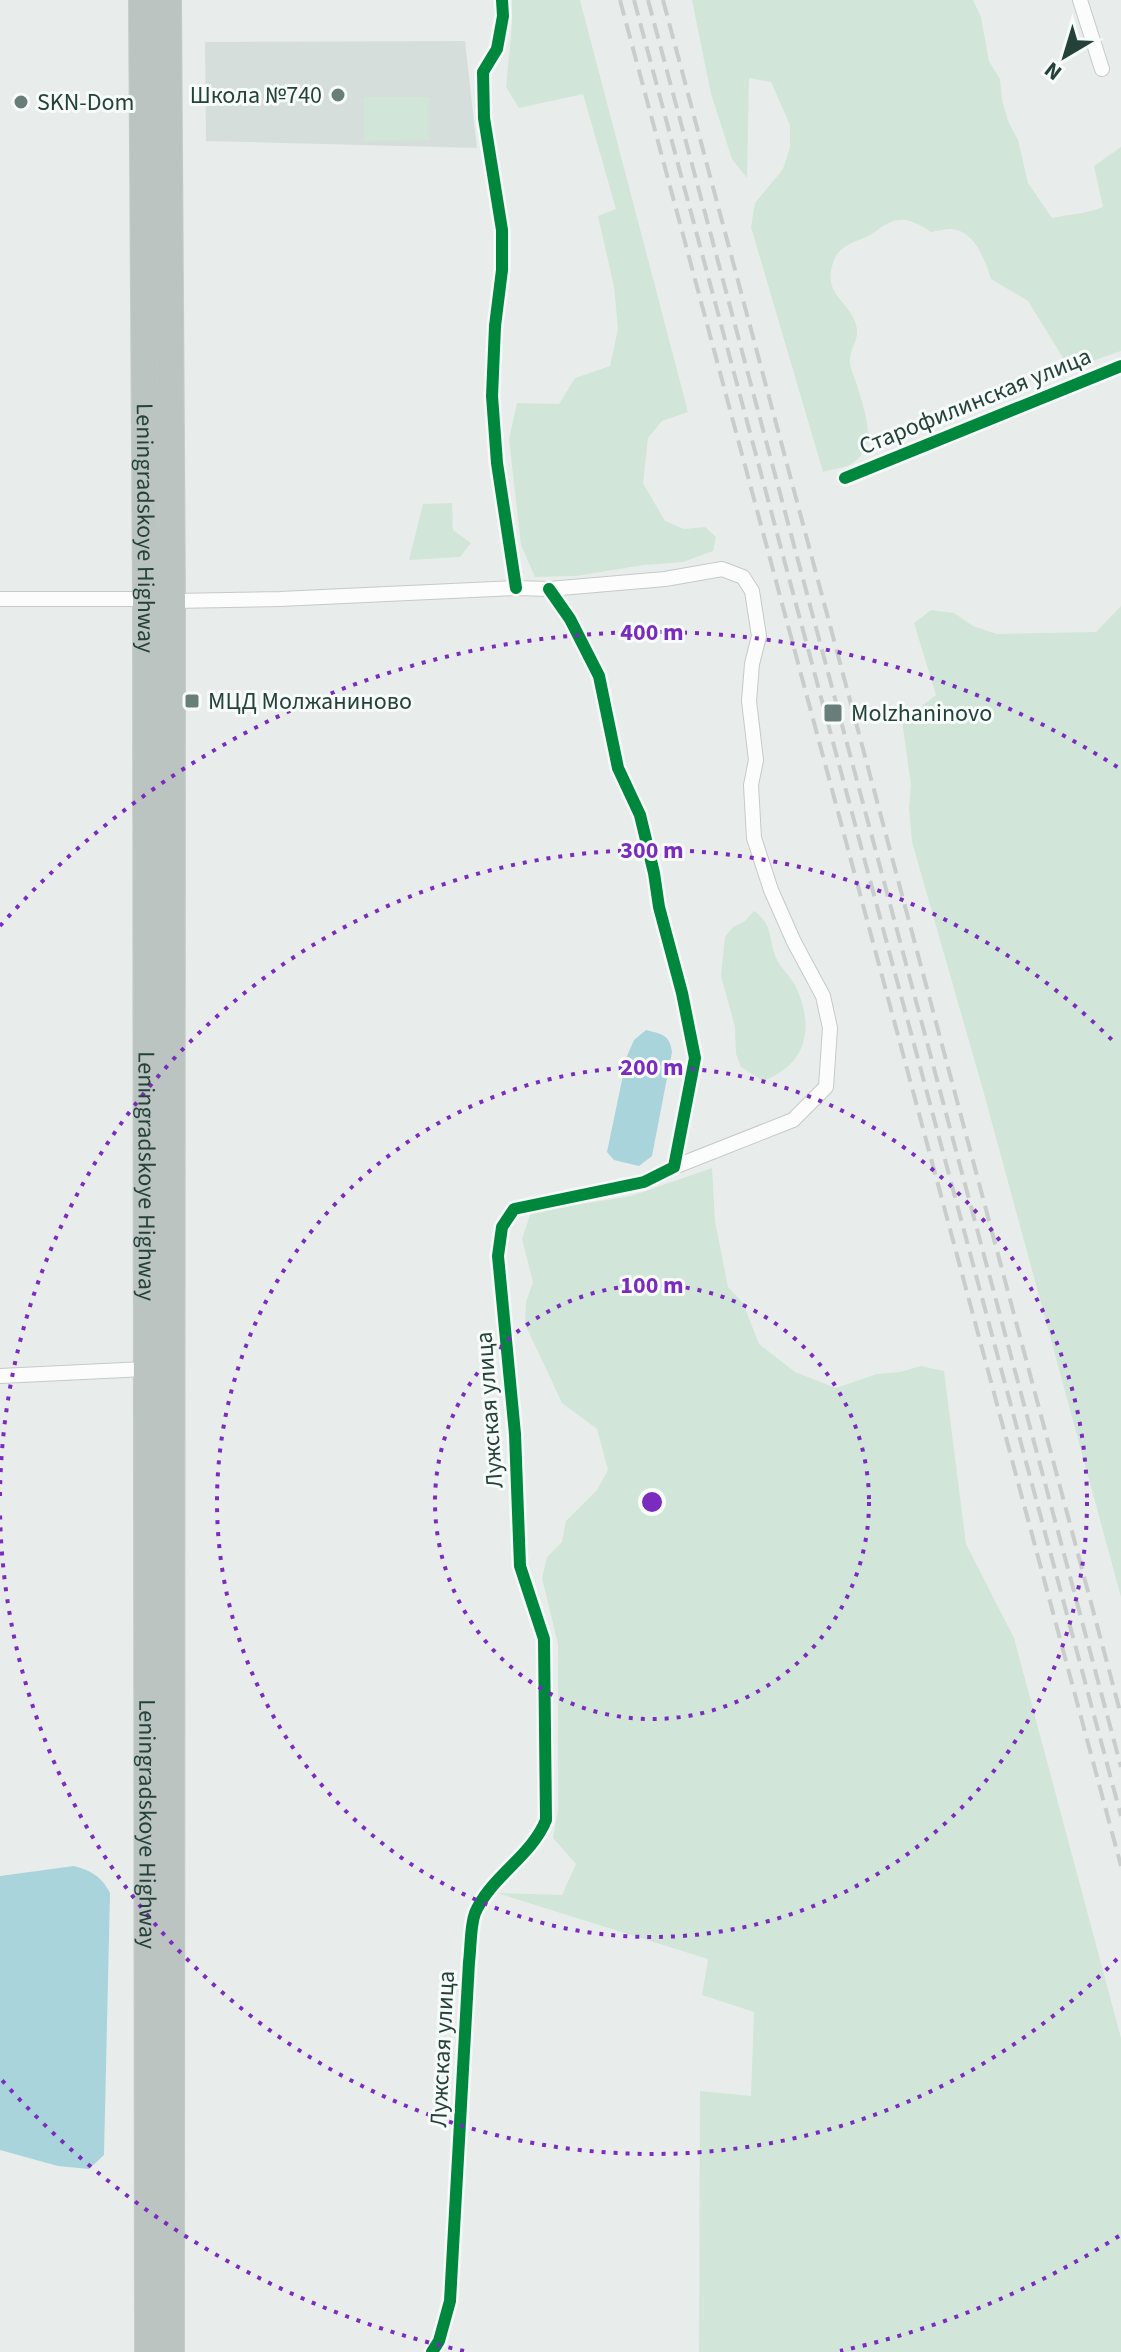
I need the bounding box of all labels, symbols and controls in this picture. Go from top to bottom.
north arrow [1025,16,1105,96]
text: N [1038,54,1069,88]
place label: Школа №740 [190,78,322,113]
place label: SKN-Dom [37,85,134,120]
marker: Школа №740 [329,86,347,104]
marker: SKN-Dom [12,93,30,111]
street label: Старофилинская улица [854,339,1097,464]
street label: Leningradskoye Highway [127,403,163,653]
text: 400 m [620,615,684,650]
place label: МЦД Молжаниново [208,684,412,719]
marker: МЦД Молжаниново [183,692,201,710]
place label: Molzhaninovo [851,696,992,731]
marker: Molzhaninovo [822,702,844,724]
text: 300 m [620,833,684,868]
text: 200 m [620,1050,684,1085]
street label: Leningradskoye Highway [129,1051,164,1301]
text: 100 m [620,1268,684,1303]
street label: Лужская улица [467,1330,512,1489]
centre of rings [638,1488,666,1516]
street label: Leningradskoye Highway [129,1699,165,1949]
street label: Лужская улица [421,1970,464,2128]

